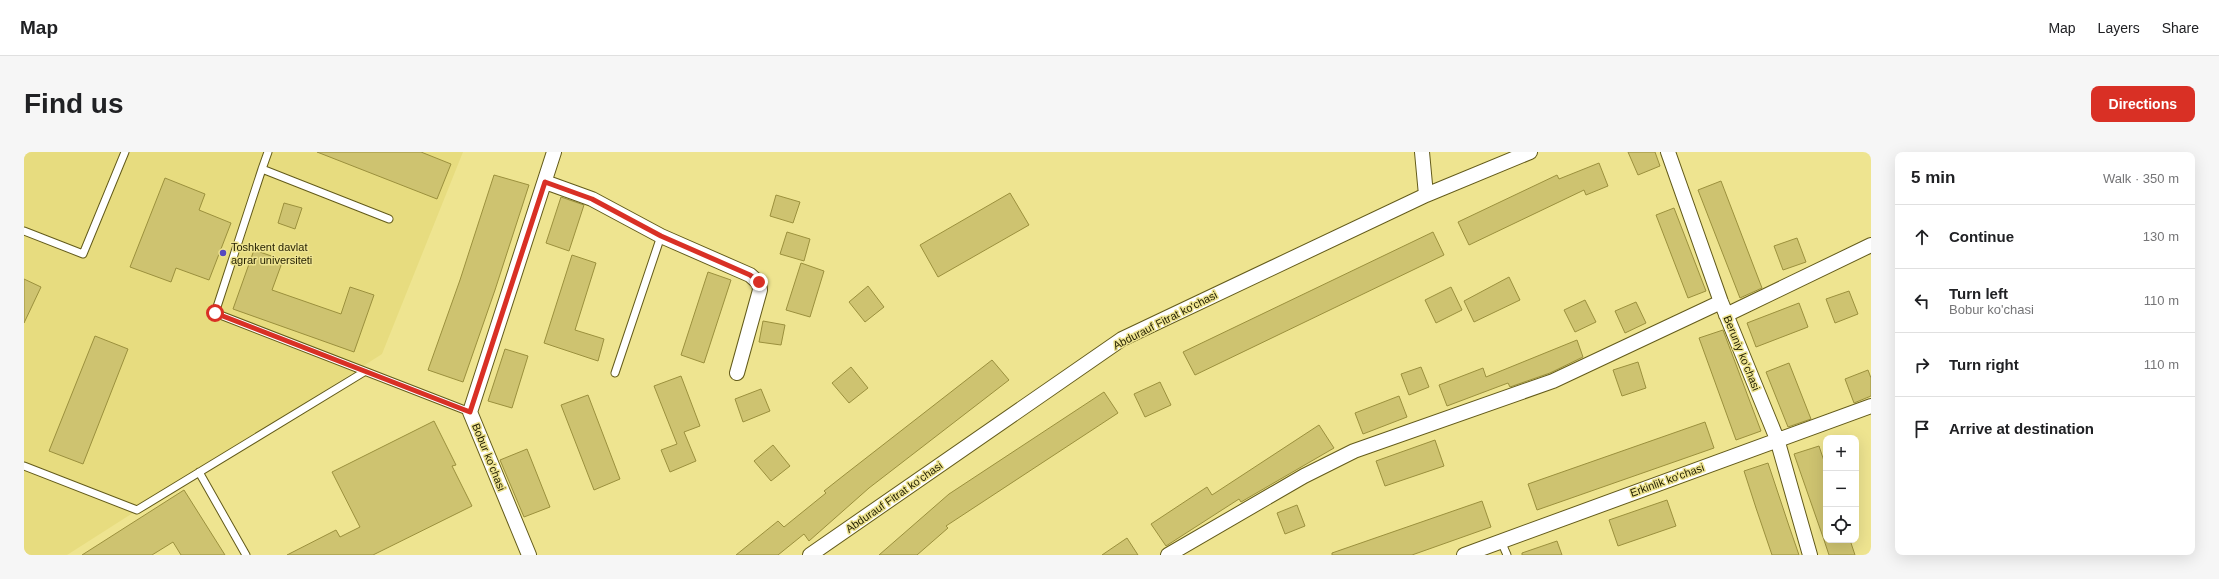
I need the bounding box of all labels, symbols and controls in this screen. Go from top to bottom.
text: Map [20,17,58,38]
text: Map [2048,20,2076,36]
text: Layers [2098,20,2140,36]
text: Share [2162,20,2199,36]
button: Directions [2091,86,2195,122]
text: Find us [24,88,124,119]
text: 5 min [1911,168,1955,187]
text: Walk · 350 m [2103,171,2179,186]
icon: ahead [1911,226,1933,248]
text: Continue [1949,228,2014,245]
text: 130 m [2143,229,2179,244]
place label: Toshkent davlat agrar universiteti [231,241,312,266]
marker: Toshkent davlat agrar universiteti [218,248,228,258]
route end [750,273,768,291]
text: Turn left [1949,285,2008,302]
street label: Abdurauf Fitrat ko'chasi [1111,288,1219,352]
icon: left [1911,290,1933,312]
text: 110 m [2144,293,2179,308]
text: Bobur ko'chasi [1949,302,2034,317]
route start [206,304,224,322]
street label: Beruniy ko'chasi [1721,314,1763,392]
icon: right [1911,354,1933,376]
text: Turn right [1949,356,2019,373]
text: 110 m [2144,357,2179,372]
icon: arrive [1911,418,1933,440]
text: Arrive at destination [1949,420,2094,437]
street label: Bobur ko'chasi [470,421,508,493]
map controls [1823,435,1859,543]
button: + [1823,435,1859,471]
street label: Abdurauf Fitrat ko'chasi [843,459,945,535]
street label: Erkinlik ko'chasi [1628,461,1706,499]
button: − [1823,471,1859,507]
button: locate [1823,507,1859,543]

